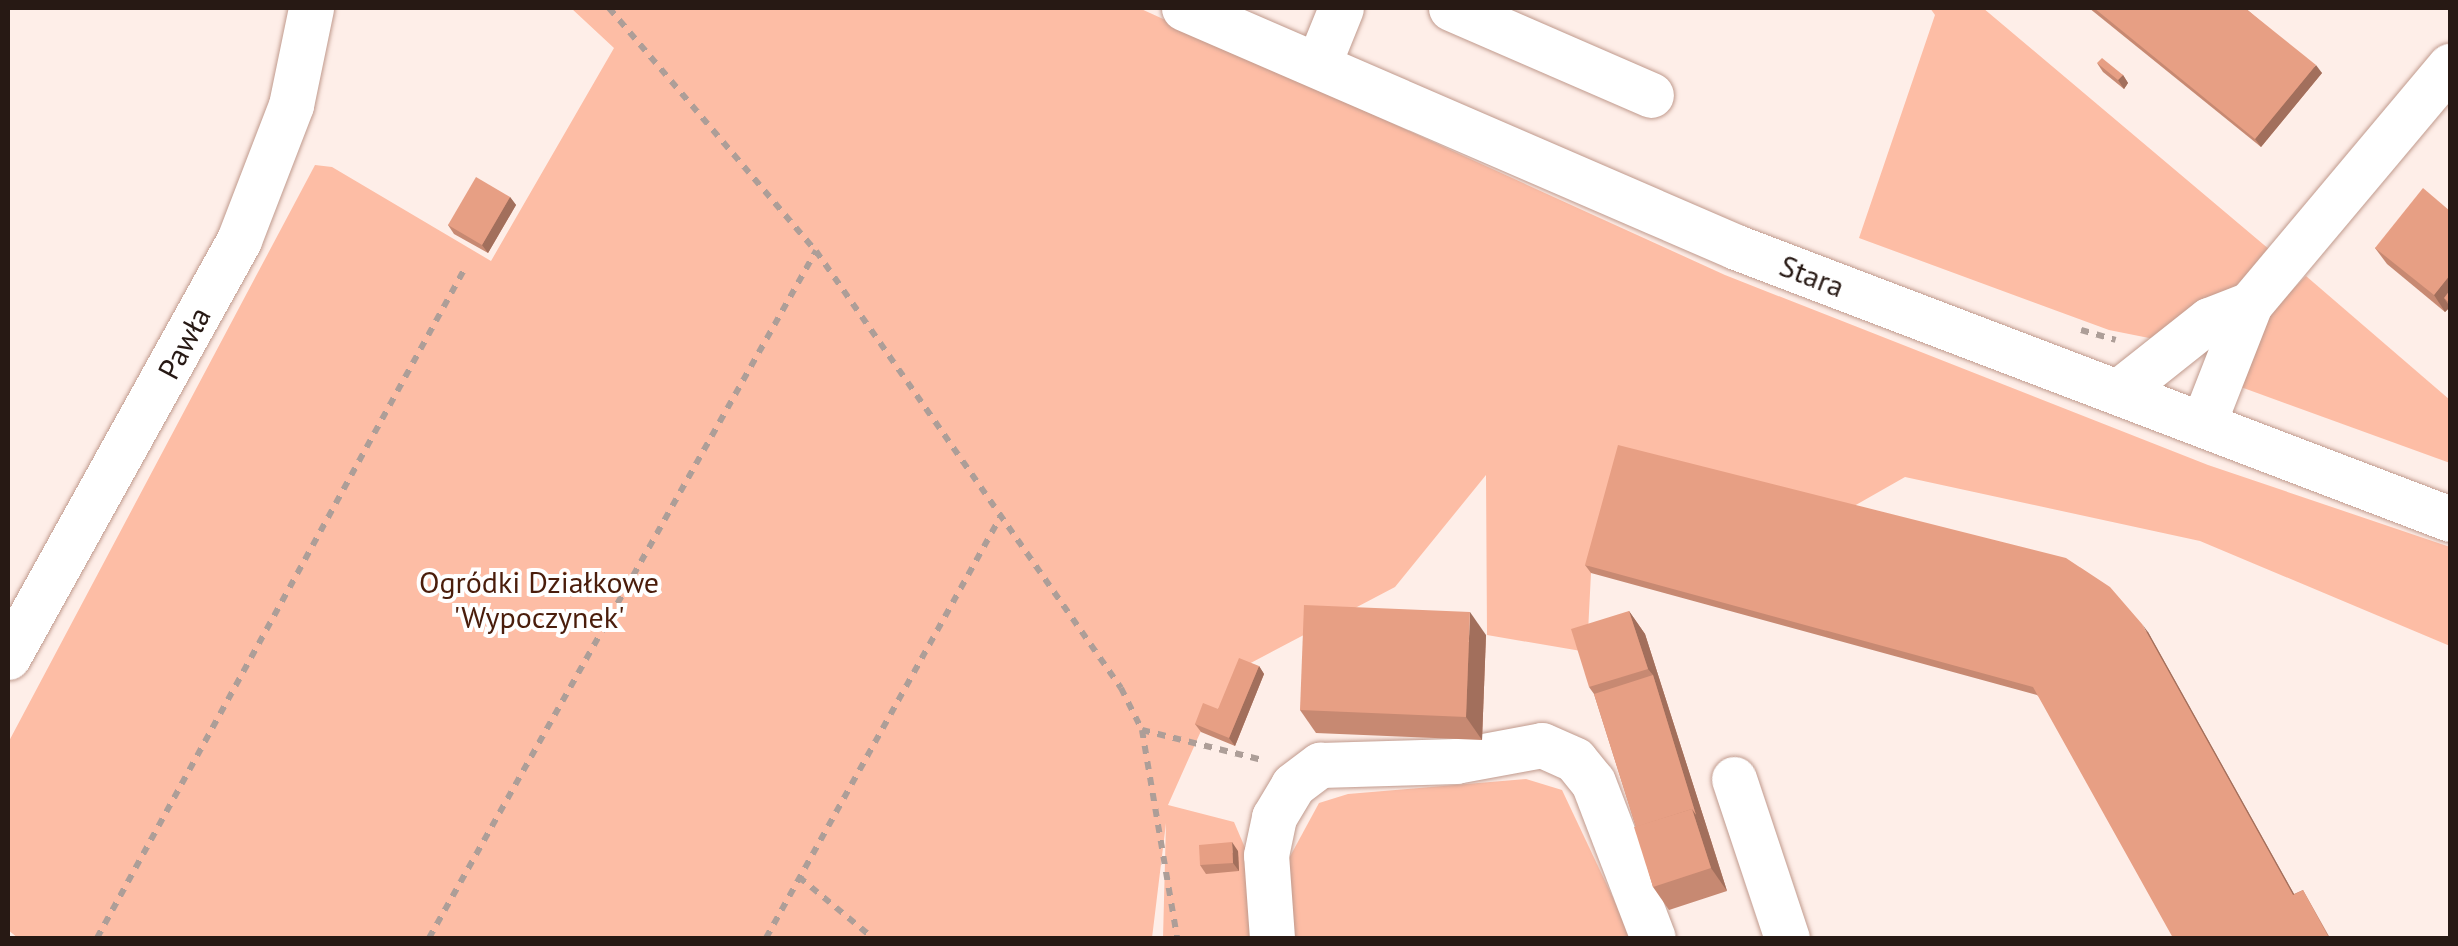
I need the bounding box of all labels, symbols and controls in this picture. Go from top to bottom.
street label: Stara [1775,247,1849,305]
street label: Pawła [150,301,218,385]
park label: Ogródki Działkowe 'Wypoczynek' [419,564,659,634]

